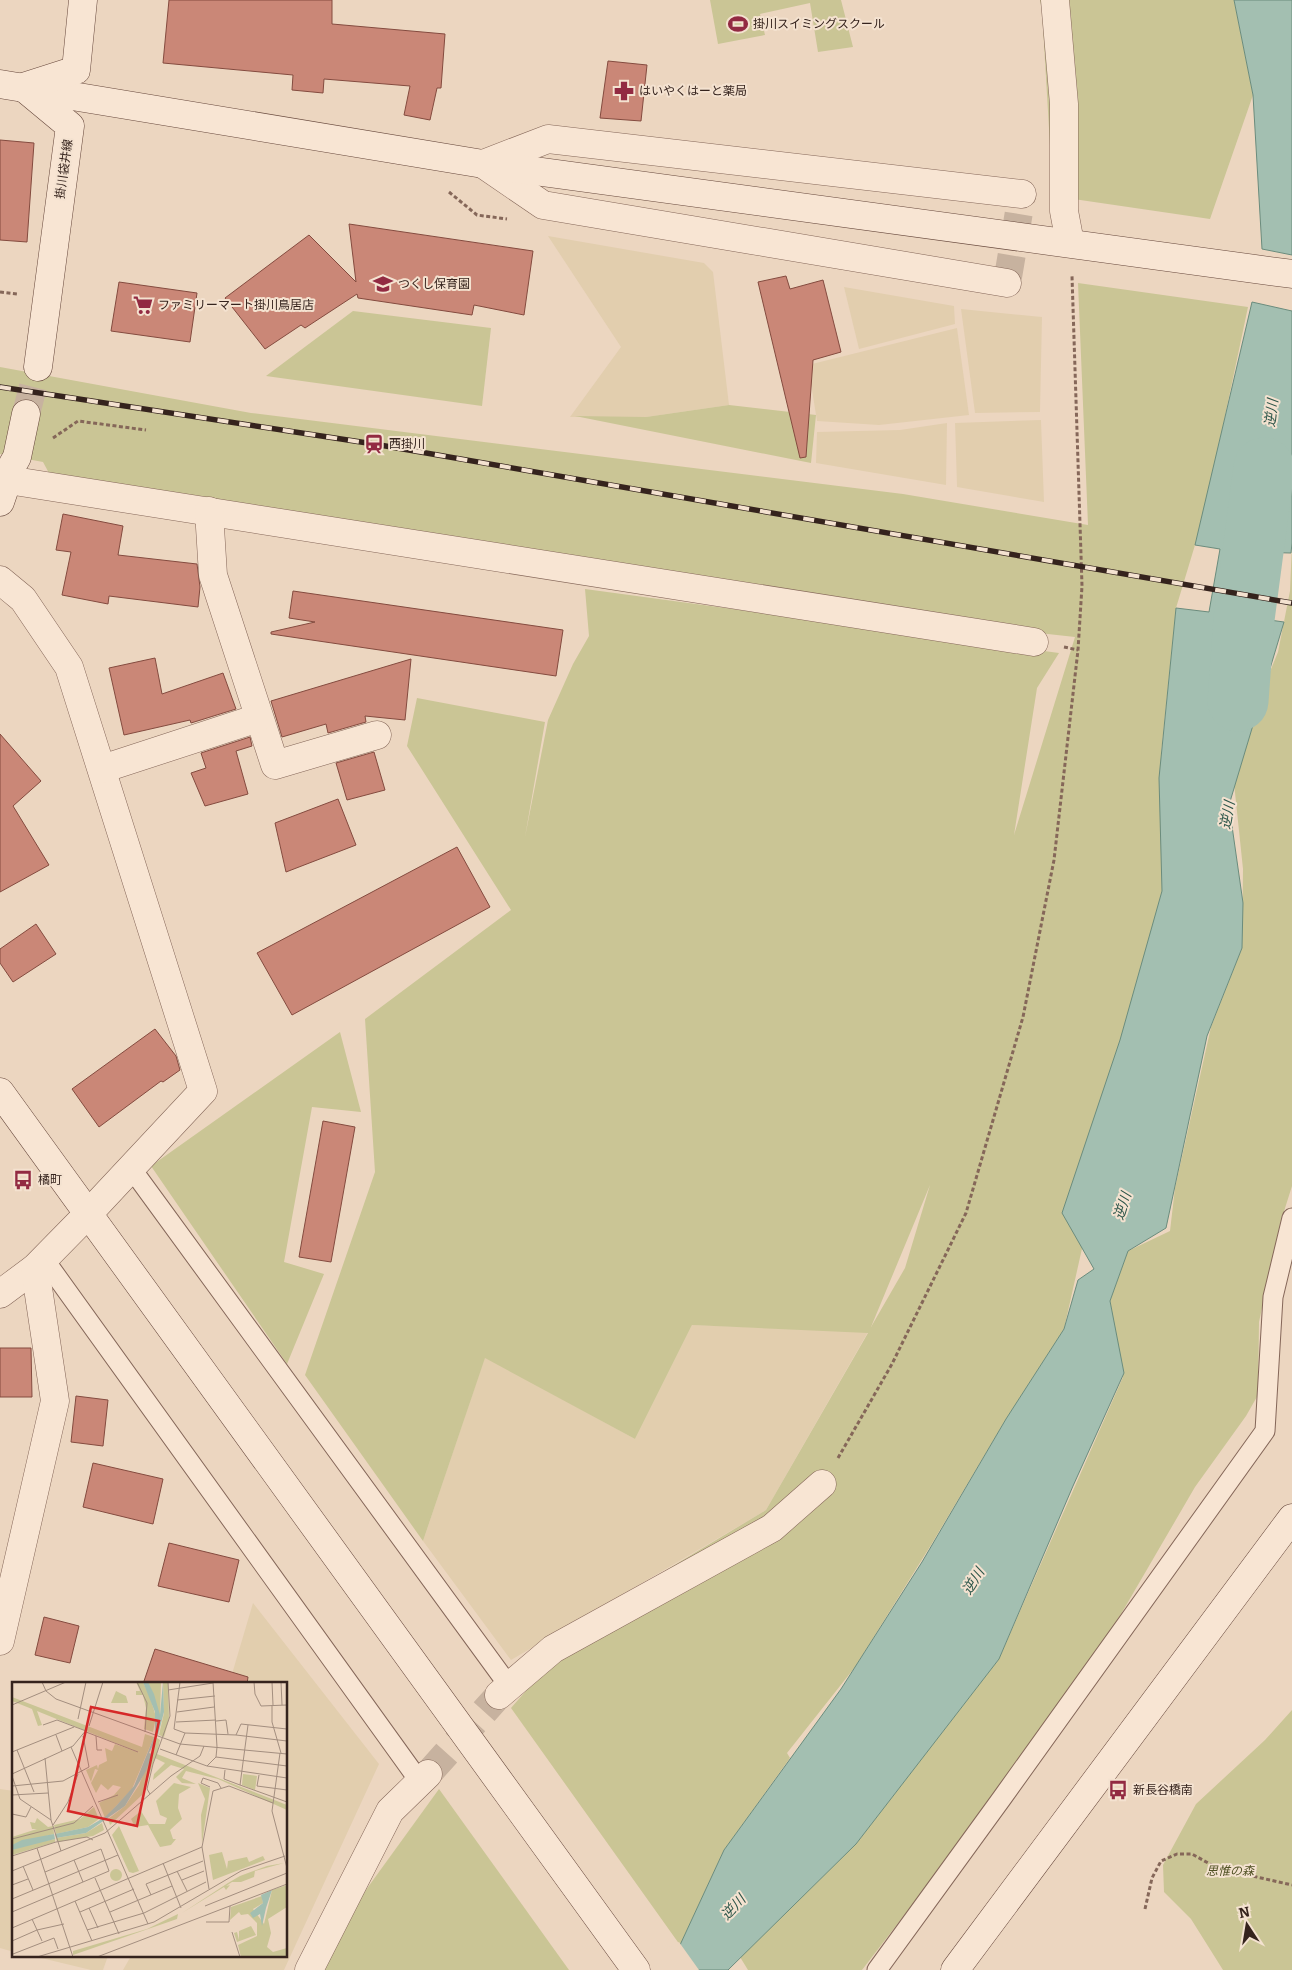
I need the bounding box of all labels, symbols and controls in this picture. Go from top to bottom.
sports icon: 掛川スイミングスクール [727,13,749,35]
place label: 掛川スイミングスクール [753,17,885,31]
pharmacy icon: はいやくはーと薬局 [613,80,635,102]
place label: はいやくはーと薬局 [639,84,747,98]
street label: 掛川袋井線 [53,138,75,200]
school or university icon: つくし保育園 [372,273,394,295]
place label: つくし保育園 [398,277,470,291]
supermarket icon: ファミリーマート掛川鳥居店 [132,294,154,316]
place label: ファミリーマート掛川鳥居店 [158,298,314,312]
water label: 逆川 [1261,396,1282,428]
station icon: 西掛川 [363,433,385,455]
place label: 西掛川 [389,437,425,451]
water label: 逆川 [1217,798,1239,830]
bus stop icon: 橘町 [12,1169,34,1191]
place label: 橘町 [38,1173,62,1187]
water label: 逆川 [1110,1188,1136,1222]
water label: 逆川 [959,1563,989,1598]
inset map [12,1682,288,1958]
bus stop icon: 新長谷橋南 [1107,1779,1129,1801]
place label: 新長谷橋南 [1133,1783,1193,1797]
park label: 思惟の森 [1206,1864,1255,1878]
water label: 逆川 [718,1890,750,1923]
north arrow [1222,1900,1272,1950]
text: N [1237,1903,1252,1922]

